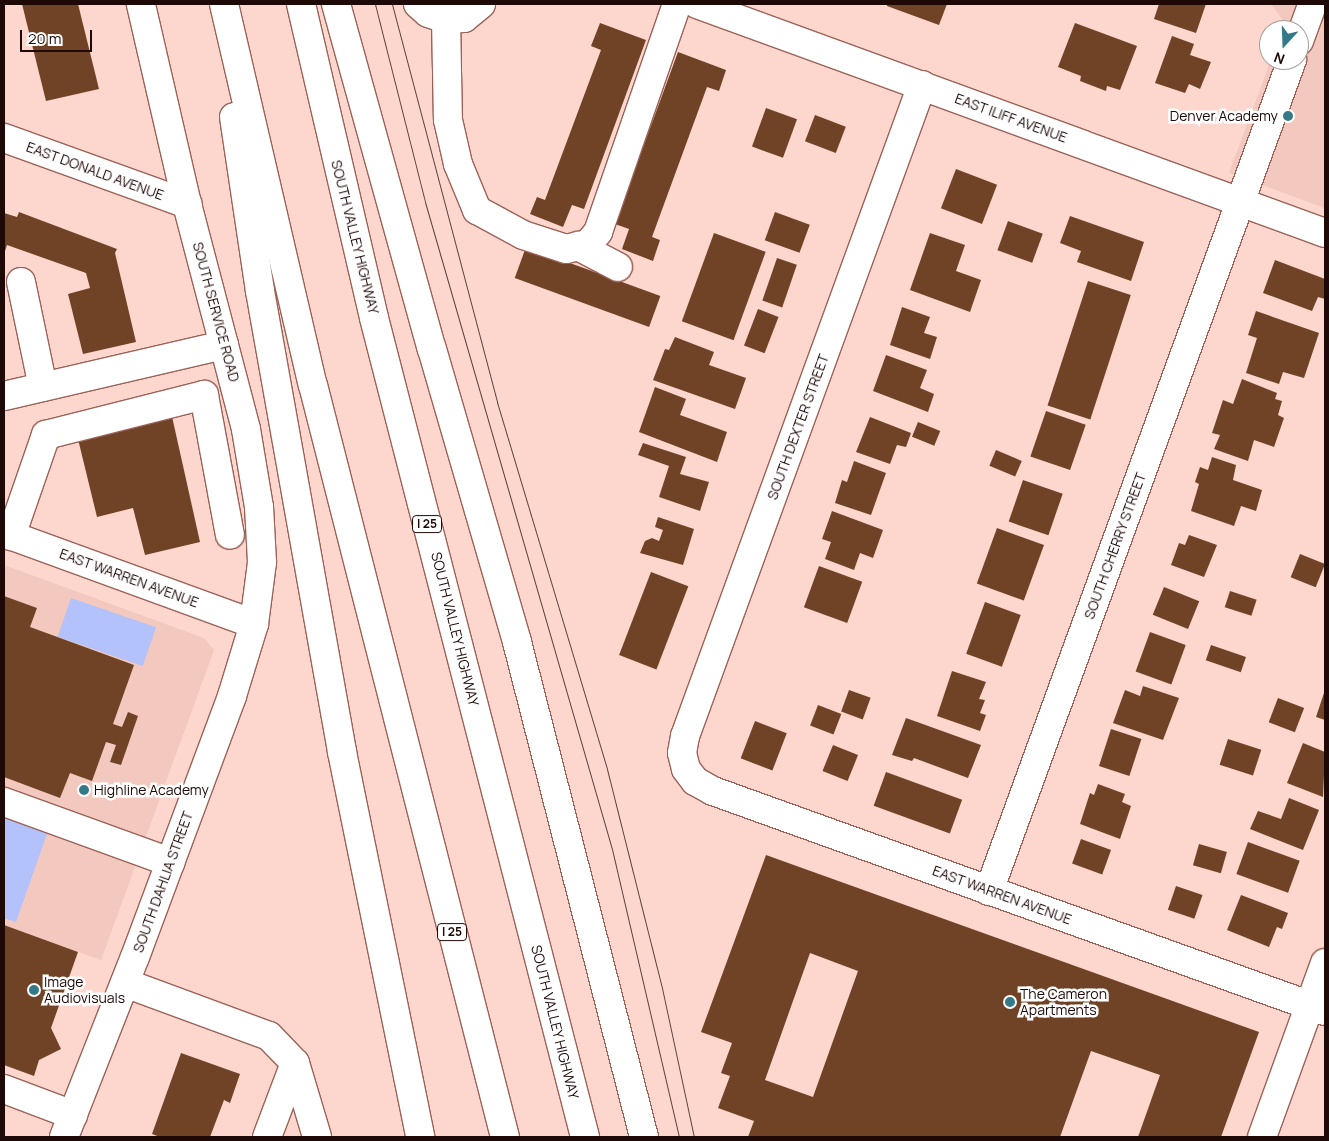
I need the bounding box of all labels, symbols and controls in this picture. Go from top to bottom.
scale bar [22,20,95,52]
north arrow [1259,20,1309,70]
text: 20 m [28,28,61,49]
text: N [1271,48,1287,69]
street label: EAST ILIFF AVENUE [952,90,1070,146]
place label: Denver Academy [1170,108,1278,124]
marker: Denver Academy [1282,110,1294,122]
street label: EAST DONALD AVENUE [24,138,166,204]
street label: SOUTH VALLEY HIGHWAY [328,158,382,316]
street label: SOUTH SERVICE ROAD [189,240,243,384]
street label: SOUTH DEXTER STREET [764,352,832,502]
street label: SOUTH CHERRY STREET [1081,470,1149,622]
road number: I 25 [412,514,442,534]
street label: EAST WARREN AVENUE [57,545,201,611]
street label: SOUTH VALLEY HIGHWAY [428,550,482,708]
place label: Highline Academy [94,782,209,798]
marker: Highline Academy [78,784,90,796]
street label: SOUTH DAHLIA STREET [130,809,196,955]
street label: EAST WARREN AVENUE [930,862,1074,928]
road number: I 25 [437,922,467,942]
street label: SOUTH VALLEY HIGHWAY [528,943,582,1101]
place label: Image Audiovisuals [44,974,125,1006]
marker: Image Audiovisuals [28,984,40,996]
place label: The Cameron Apartments [1020,986,1107,1019]
marker: The Cameron Apartments [1004,996,1016,1008]

